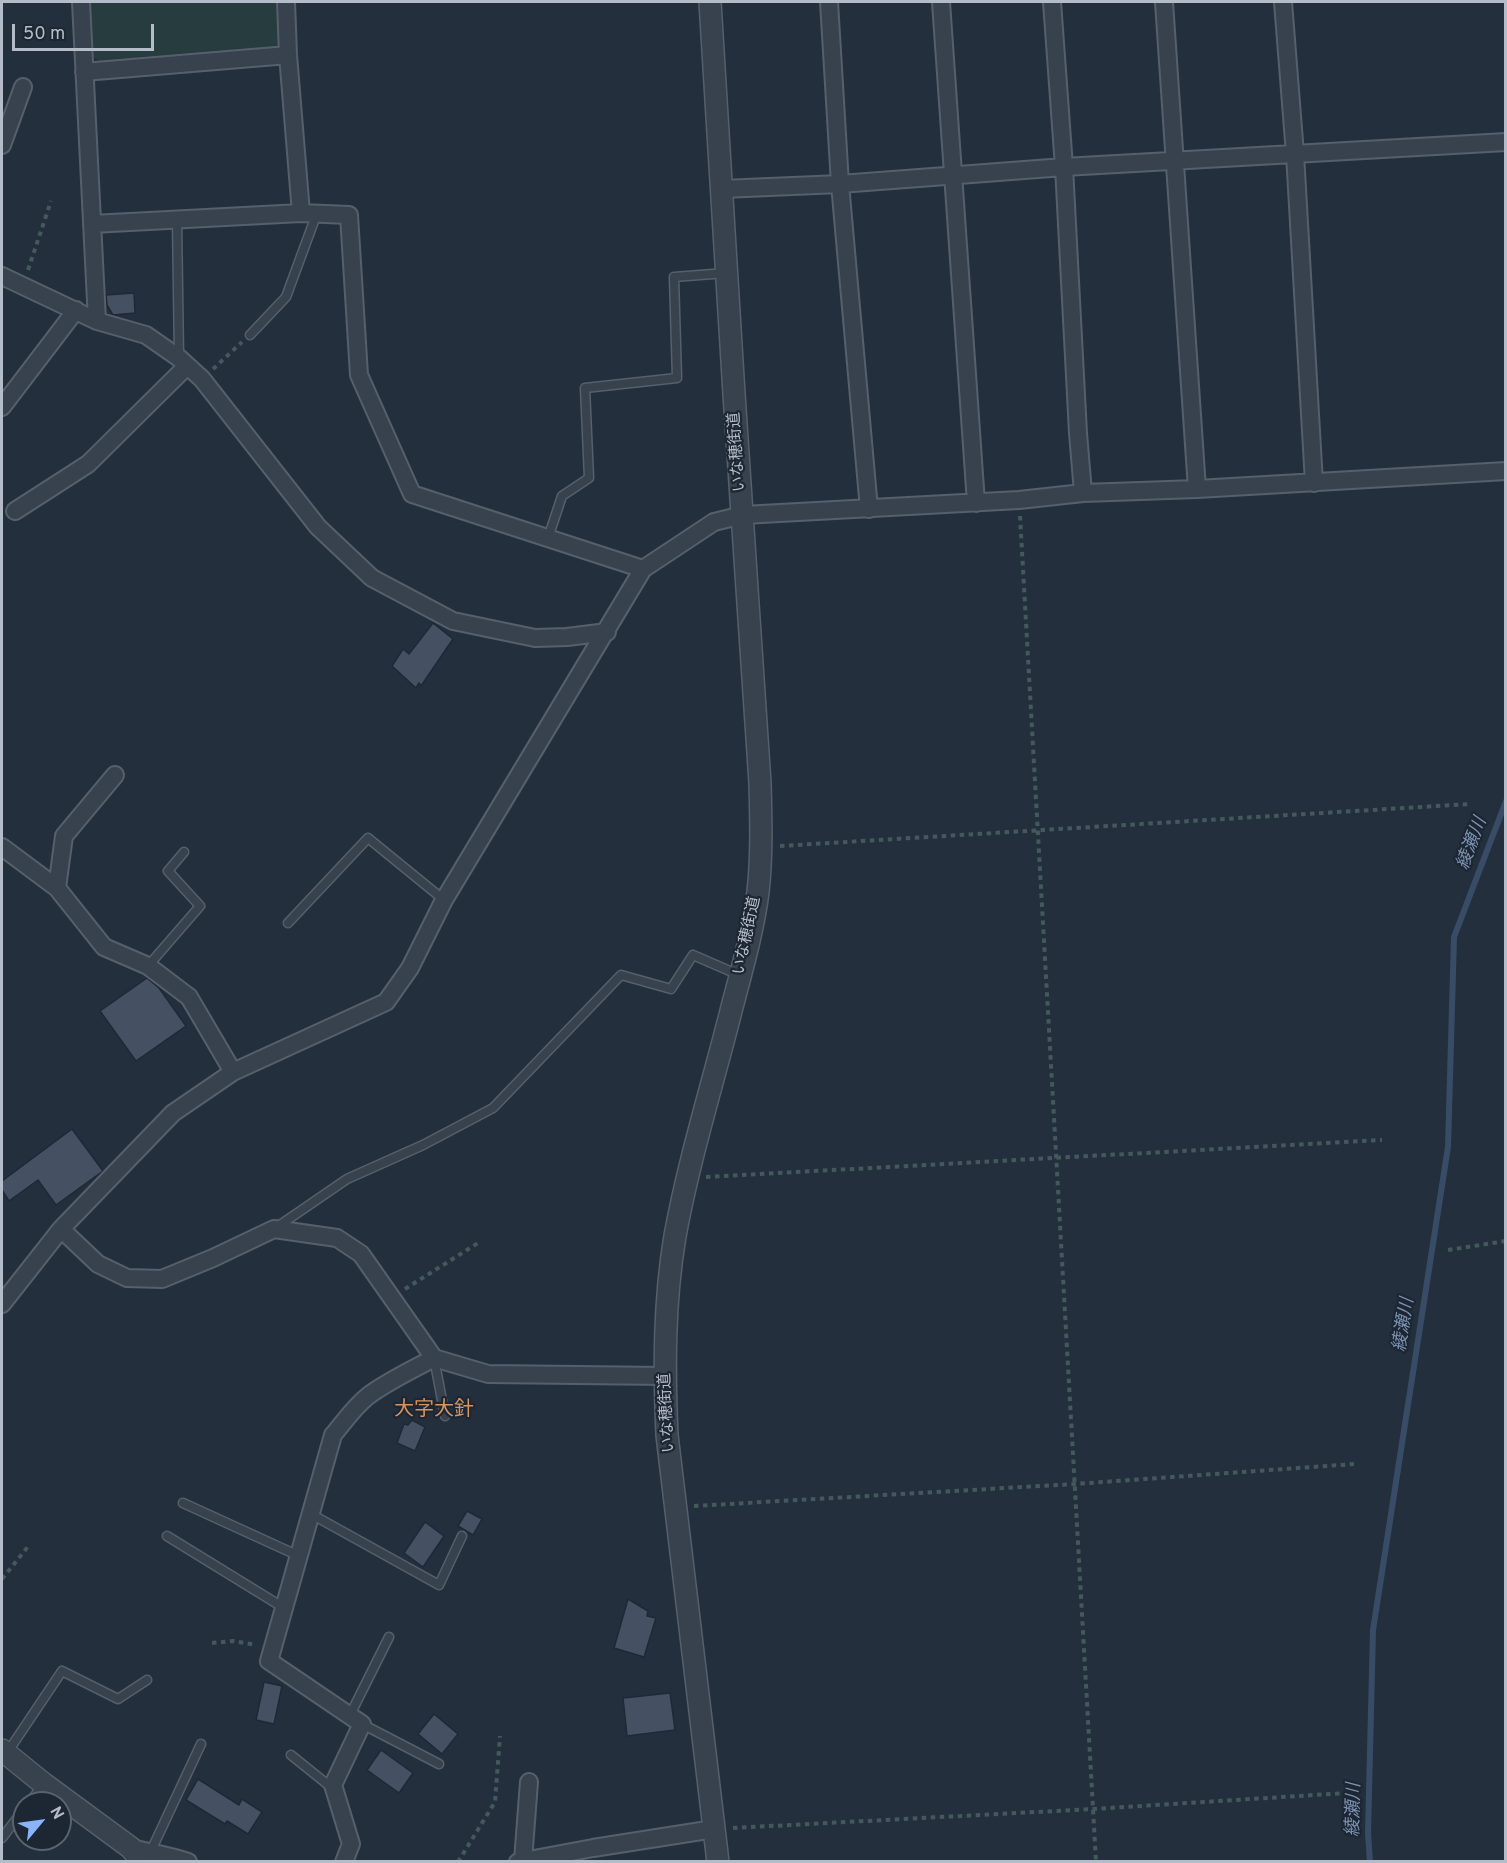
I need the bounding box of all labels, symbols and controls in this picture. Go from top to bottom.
scale bar [15,12,158,50]
text: 50 m [23,23,65,46]
street label: いな穂街道 [726,411,750,493]
water label: 綾瀬川 [1453,815,1493,873]
street label: いな穂街道 [730,895,766,977]
water label: 綾瀬川 [1390,1297,1420,1353]
street label: いな穂街道 [656,1373,680,1453]
district label: 大字大針 [394,1399,474,1423]
water label: 綾瀬川 [1344,1783,1366,1837]
north arrow [12,1791,72,1851]
text: N [44,1803,68,1823]

